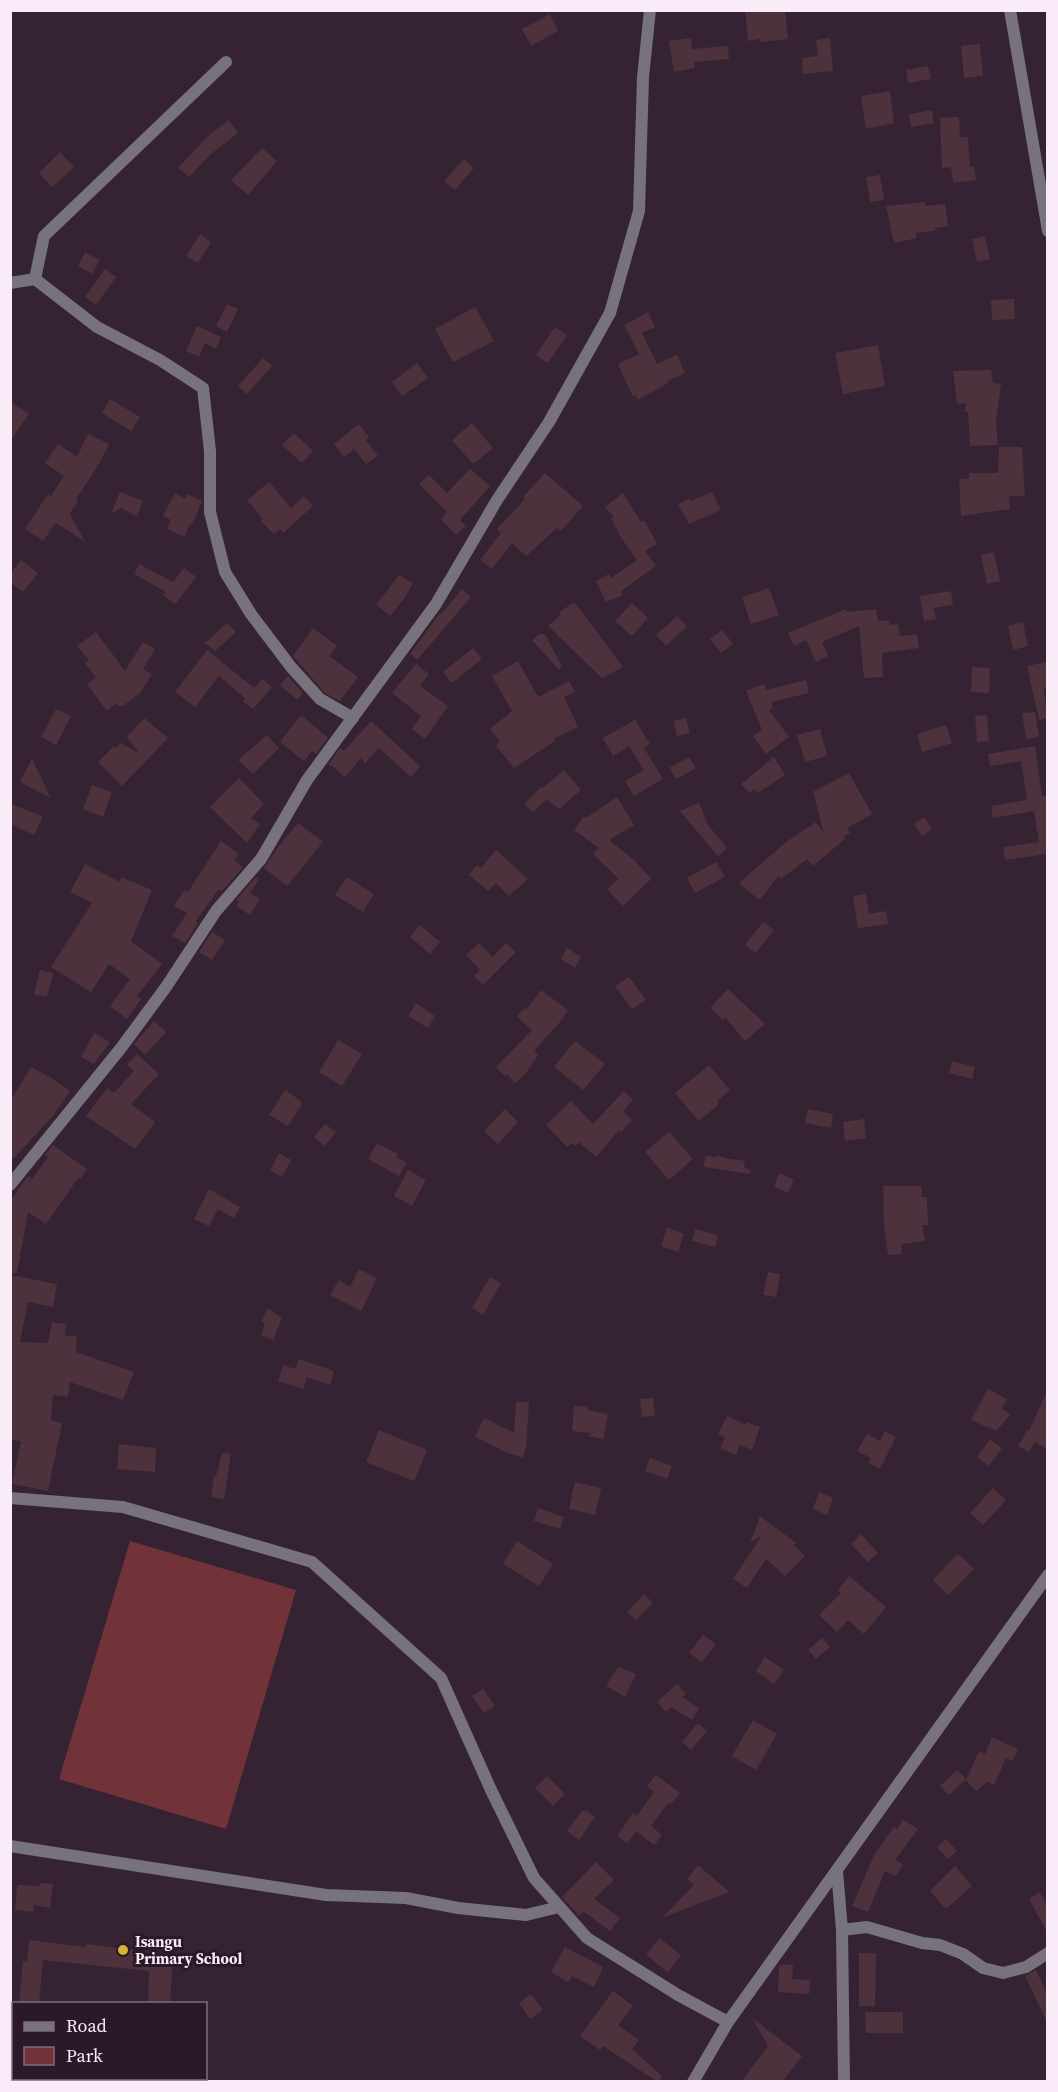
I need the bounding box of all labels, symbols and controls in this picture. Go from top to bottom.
place label: Isangu Primary School [135,1931,242,1969]
marker: Isangu Primary School [116,1943,130,1957]
legend [12,2002,207,2080]
text: Road [66,2013,107,2038]
text: Park [66,2043,103,2068]

